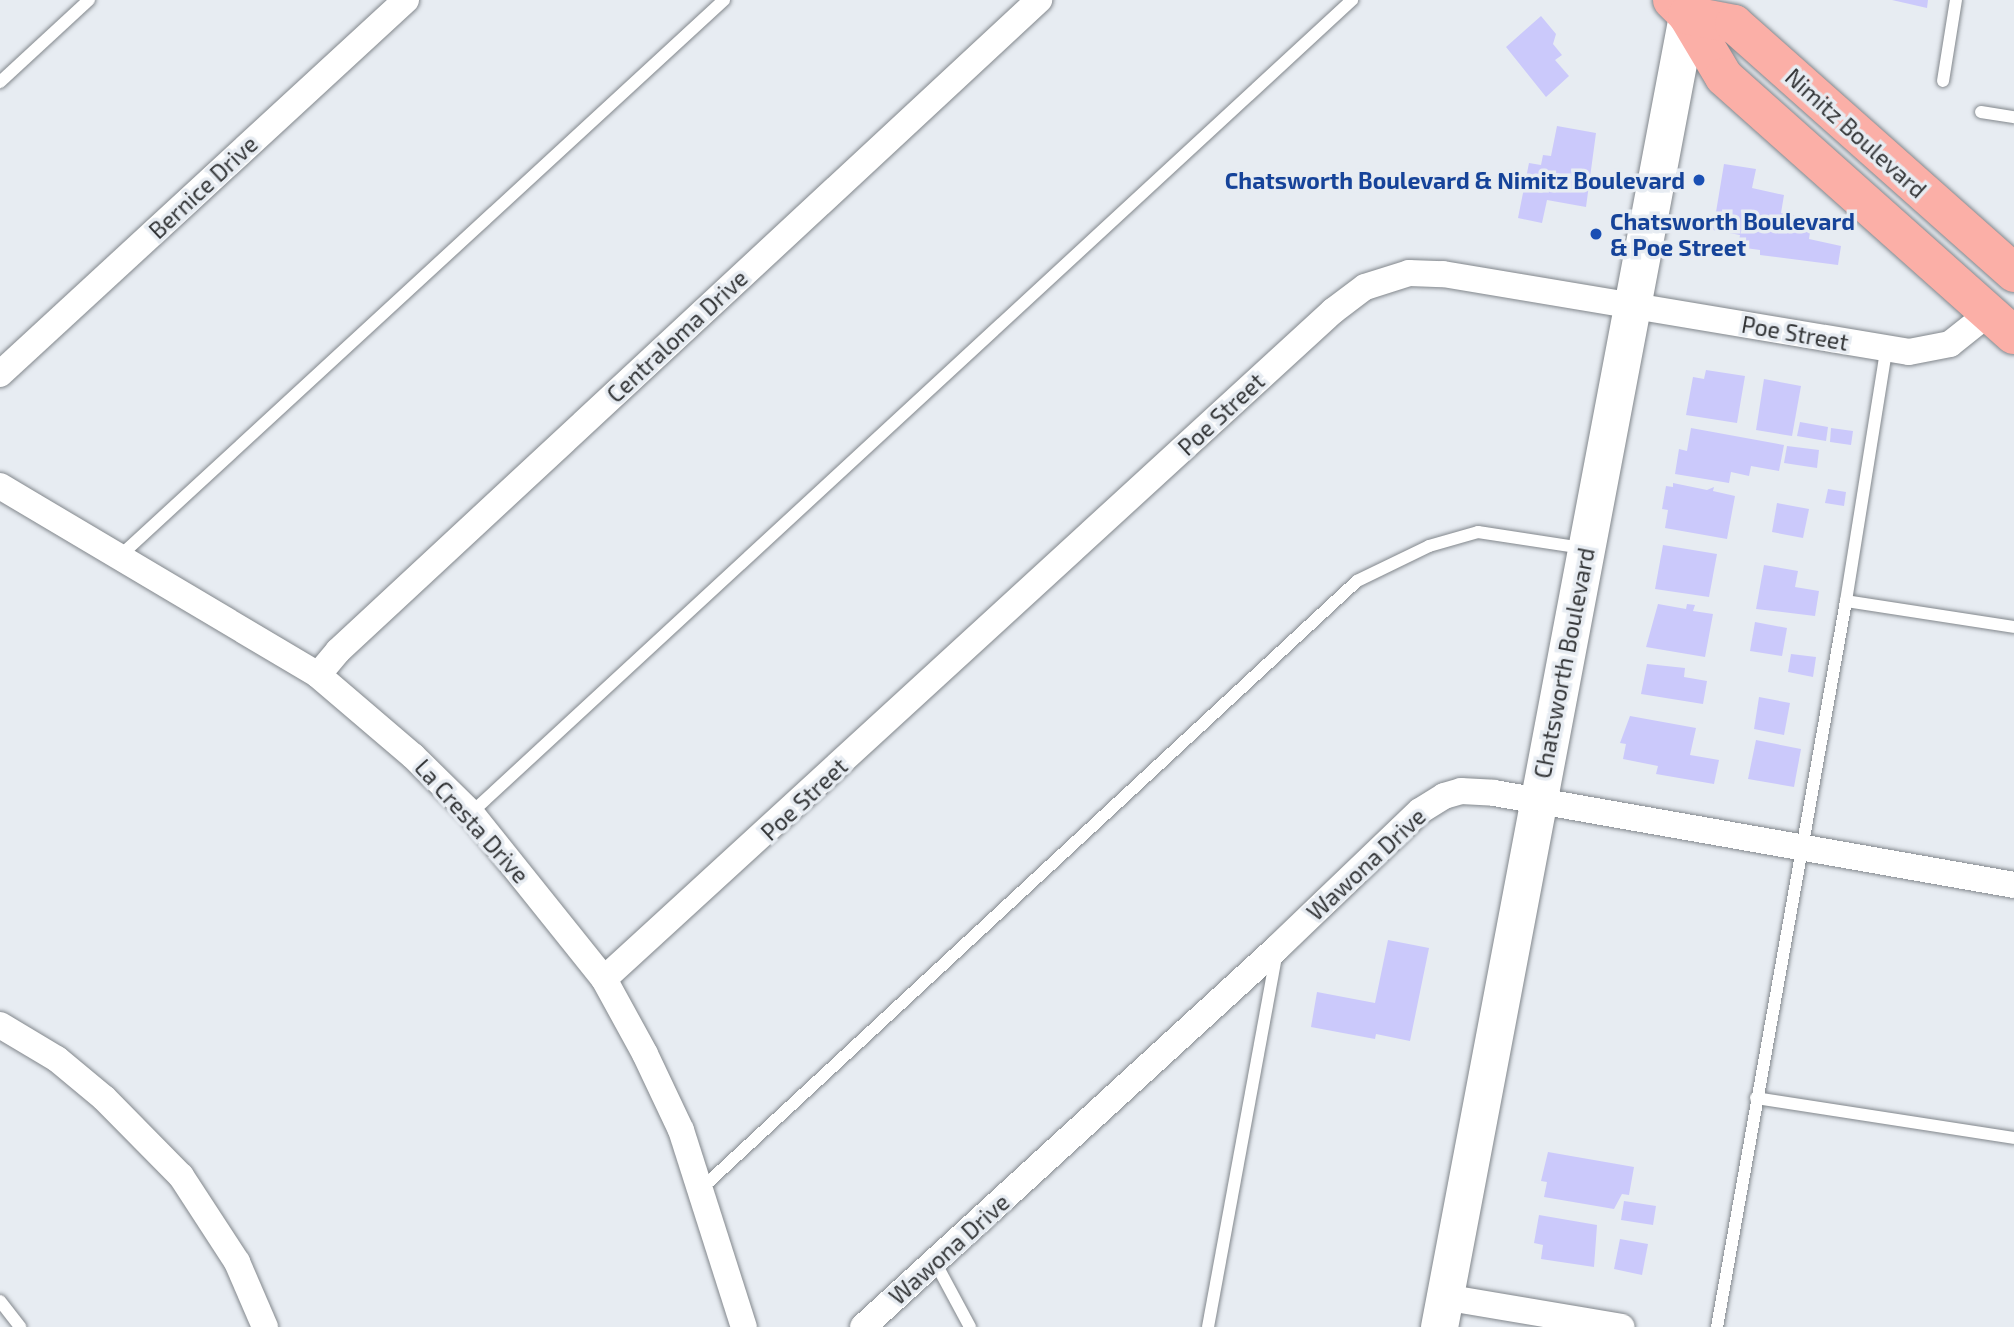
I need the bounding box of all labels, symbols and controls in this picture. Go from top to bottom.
street label: Nimitz Boulevard [1780,63,1932,203]
street label: Bernice Drive [143,130,263,244]
place label: Chatsworth Boulevard & Nimitz Boulevard [1225,166,1685,194]
marker: Chatsworth Boulevard & Nimitz Boulevard [1691,172,1707,188]
place label: Chatsworth Boulevard & Poe Street [1610,207,1855,261]
marker: Chatsworth Boulevard & Poe Street [1588,226,1604,242]
street label: Centraloma Drive [601,264,753,408]
street label: Poe Street [1739,310,1851,356]
street label: Poe Street [1172,367,1270,461]
street label: Chatsworth Boulevard [1528,545,1600,781]
street label: Poe Street [755,752,853,846]
street label: La Cresta Drive [409,754,535,888]
street label: Wawona Drive [1301,802,1431,926]
street label: Wawona Drive [883,1188,1015,1310]

